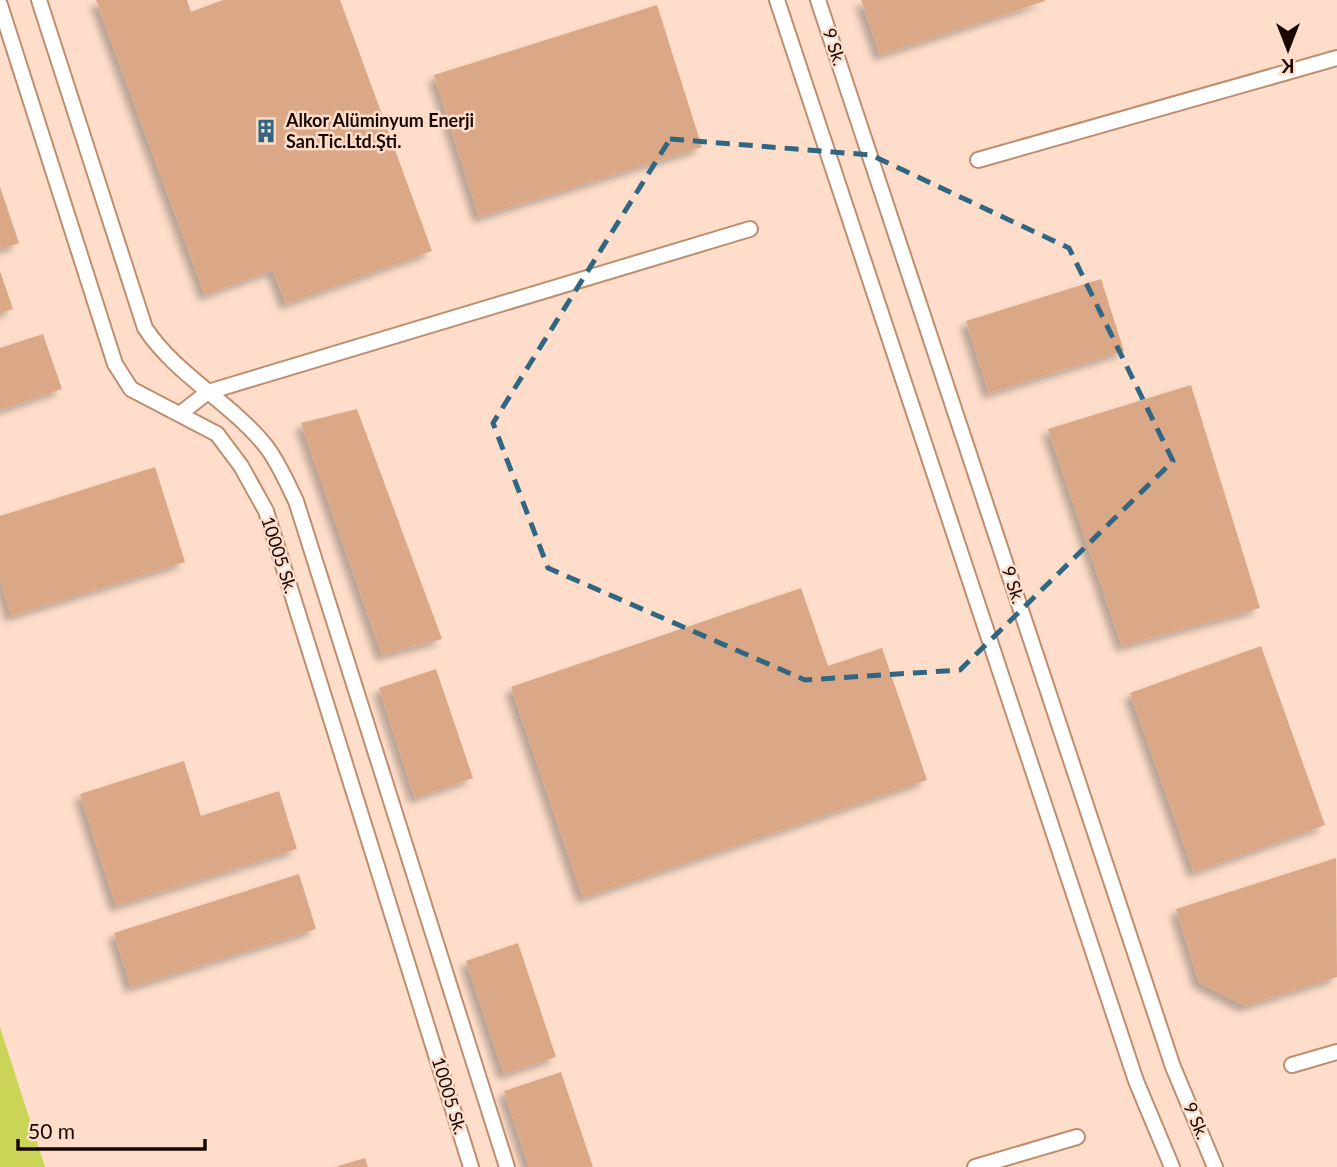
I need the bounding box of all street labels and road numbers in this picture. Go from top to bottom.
street label: 9 Sk. [819,25,851,68]
street label: 10005 Sk. [257,513,303,596]
street label: 9 Sk. [998,563,1030,606]
street label: 10005 Sk. [428,1054,472,1137]
street label: 9 Sk. [1179,1099,1214,1142]

